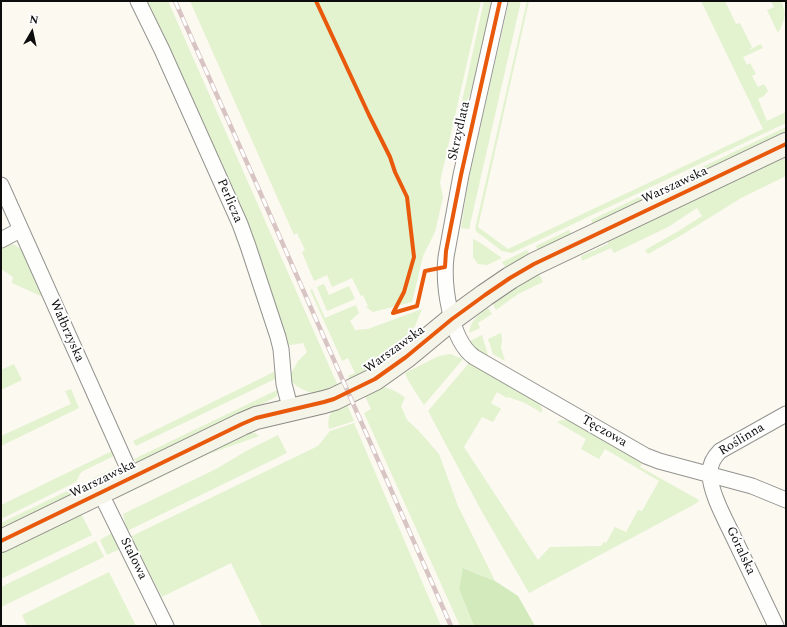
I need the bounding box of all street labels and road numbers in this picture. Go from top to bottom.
street label: Skrzydlata [446,100,474,162]
street label: Warszawska [640,164,710,208]
street label: Perlicza [213,177,245,225]
street label: Wałbrzyska [45,297,87,365]
street label: Warszawska [362,323,428,377]
street label: Tęczowa [578,413,630,451]
street label: Roślinna [716,420,768,460]
street label: Warszawska [68,457,138,503]
street label: Góralska [722,524,758,578]
street label: Stalowa [116,535,150,583]

